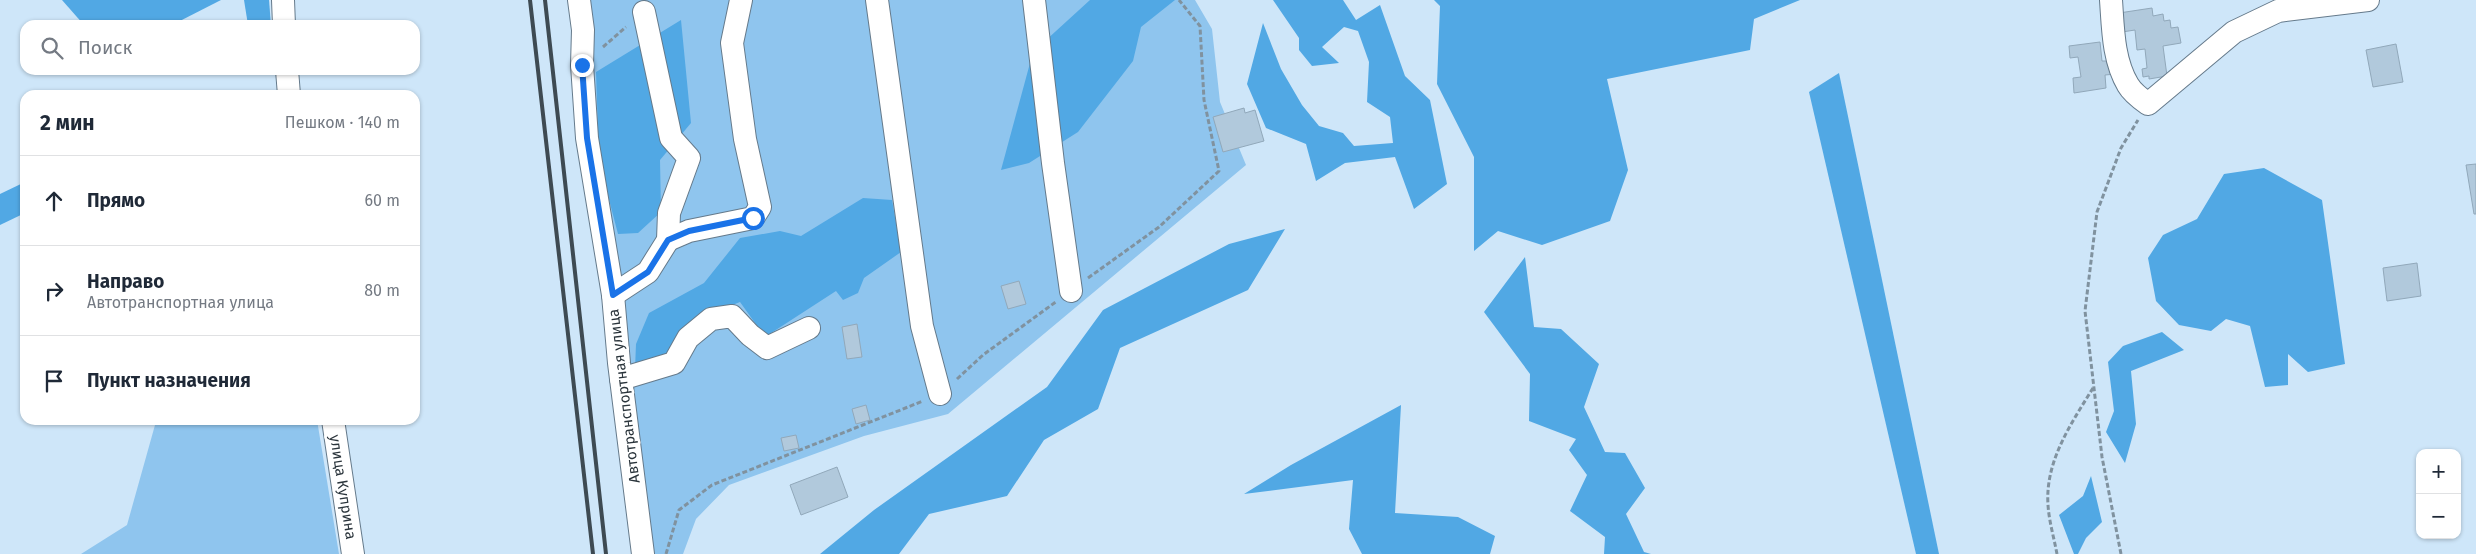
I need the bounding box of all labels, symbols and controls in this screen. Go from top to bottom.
search box [20,20,420,75]
icon: search [38,34,66,62]
text: Поиск [78,36,132,59]
route end [571,54,594,77]
text: 2 мин [40,110,95,136]
text: Пешком · 140 m [285,113,400,132]
icon: ahead [40,187,68,215]
text: Прямо [87,189,145,212]
text: 60 m [365,191,400,210]
route start [742,207,765,230]
text: Направо [87,270,164,293]
icon: right [40,277,68,305]
text: 80 m [364,281,400,300]
text: Автотранспортная улица [87,293,274,312]
street label: Автотранспортная улица [604,308,644,484]
icon: arrive [40,367,68,395]
text: Пункт назначения [87,369,251,392]
street label: улица Куприна [326,433,360,541]
map controls [2416,449,2461,539]
button: + [2416,449,2461,494]
button: − [2416,494,2461,539]

